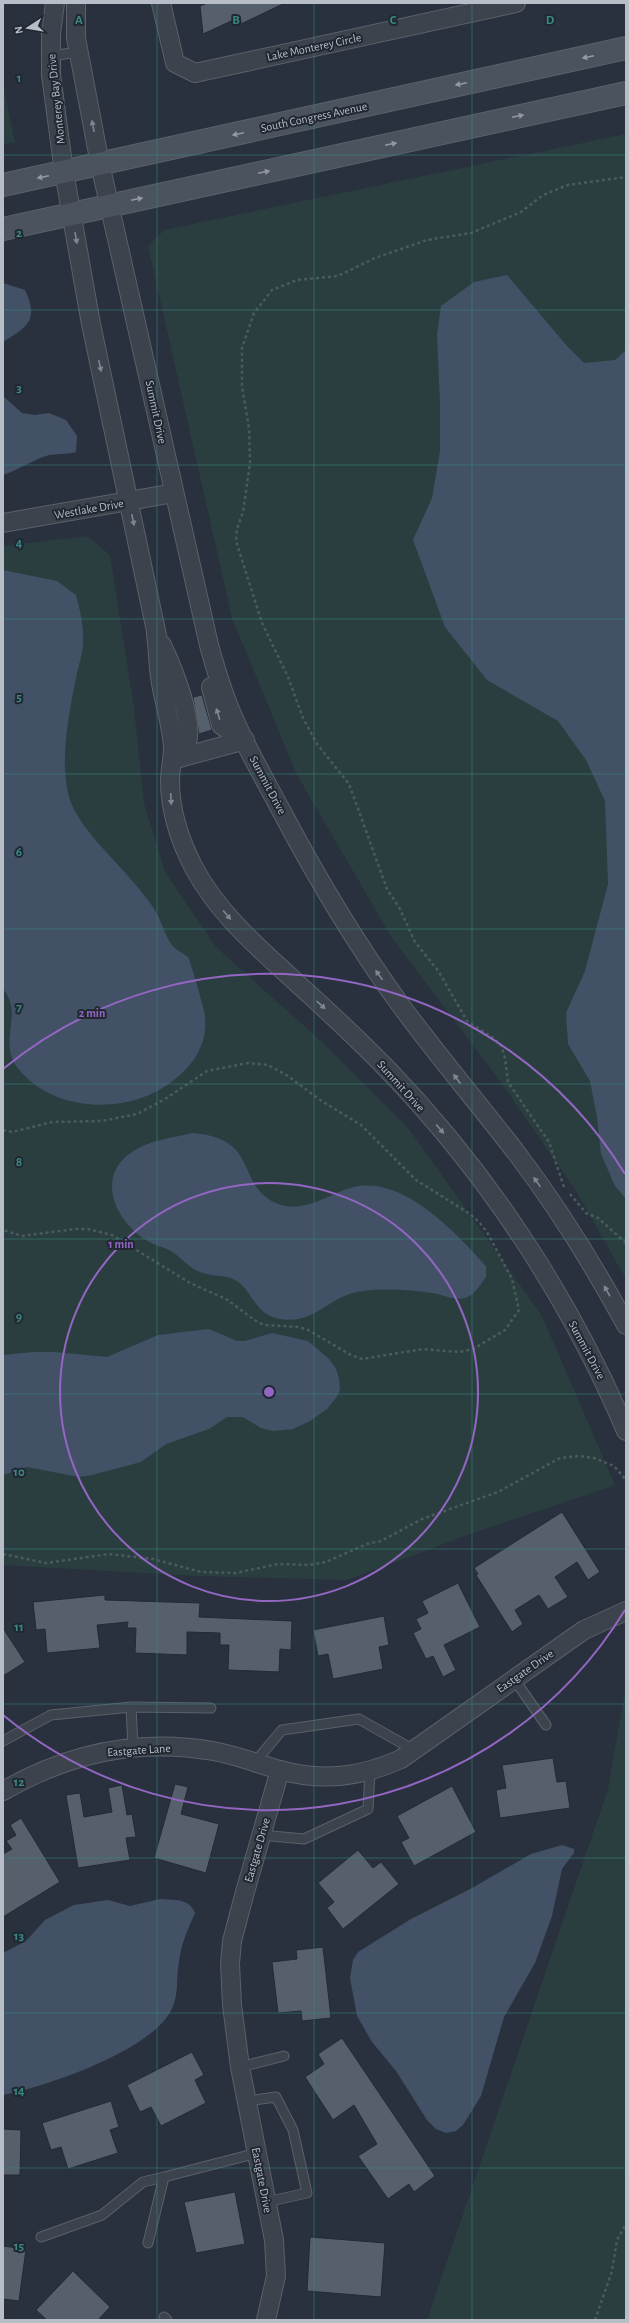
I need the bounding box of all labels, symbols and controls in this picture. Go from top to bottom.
north arrow [8,8,48,48]
text: A [75,14,83,27]
text: B [232,14,240,27]
text: C [390,14,397,27]
text: D [546,14,555,27]
text: N [13,25,25,35]
street label: Lake Monterey Circle [266,31,363,64]
street label: Monterey Bay Drive [45,53,68,145]
one-way arrow [582,54,594,60]
text: 1 [17,72,21,85]
one-way arrow [455,82,467,88]
street label: South Congress Avenue [260,100,368,134]
one-way arrow [512,113,524,119]
one-way arrow [89,120,95,132]
one-way arrow [232,131,244,137]
one-way arrow [385,141,397,147]
one-way arrow [258,168,270,174]
one-way arrow [37,174,49,180]
one-way arrow [131,196,143,202]
text: 2 [16,227,22,240]
one-way arrow [73,232,79,244]
one-way arrow [97,360,103,372]
street label: Summit Drive [143,379,169,445]
text: 3 [16,382,22,395]
street label: Westlake Drive [53,497,125,521]
one-way arrow [131,514,137,526]
text: 4 [16,537,23,550]
text: 5 [16,691,22,704]
one-way arrow [215,708,221,720]
street label: Summit Drive [248,754,288,816]
one-way arrow [168,793,174,806]
text: 6 [16,846,22,859]
one-way arrow [223,909,232,920]
one-way arrow [375,970,383,980]
one-way arrow [316,1000,326,1009]
text: 7 [16,1001,22,1014]
text: 2 min [79,1007,105,1019]
street label: Summit Drive [375,1058,427,1114]
one-way arrow [453,1074,461,1085]
one-way arrow [435,1123,444,1134]
text: 8 [16,1156,22,1169]
one-way arrow [533,1177,541,1187]
text: 1 min [108,1238,134,1250]
one-way arrow [604,1285,611,1297]
text: 9 [16,1311,22,1324]
street label: Summit Drive [567,1319,607,1381]
centre of rings [262,1385,276,1399]
text: 10 [13,1466,25,1479]
text: 11 [14,1621,24,1634]
street label: Eastgate Drive [494,1647,556,1695]
street label: Eastgate Lane [107,1742,171,1758]
text: 12 [14,1776,24,1789]
street label: Eastgate Drive [242,1816,272,1884]
text: 13 [14,1930,25,1943]
text: 14 [13,2085,25,2098]
street label: Eastgate Drive [250,2146,274,2214]
text: 15 [14,2240,25,2253]

